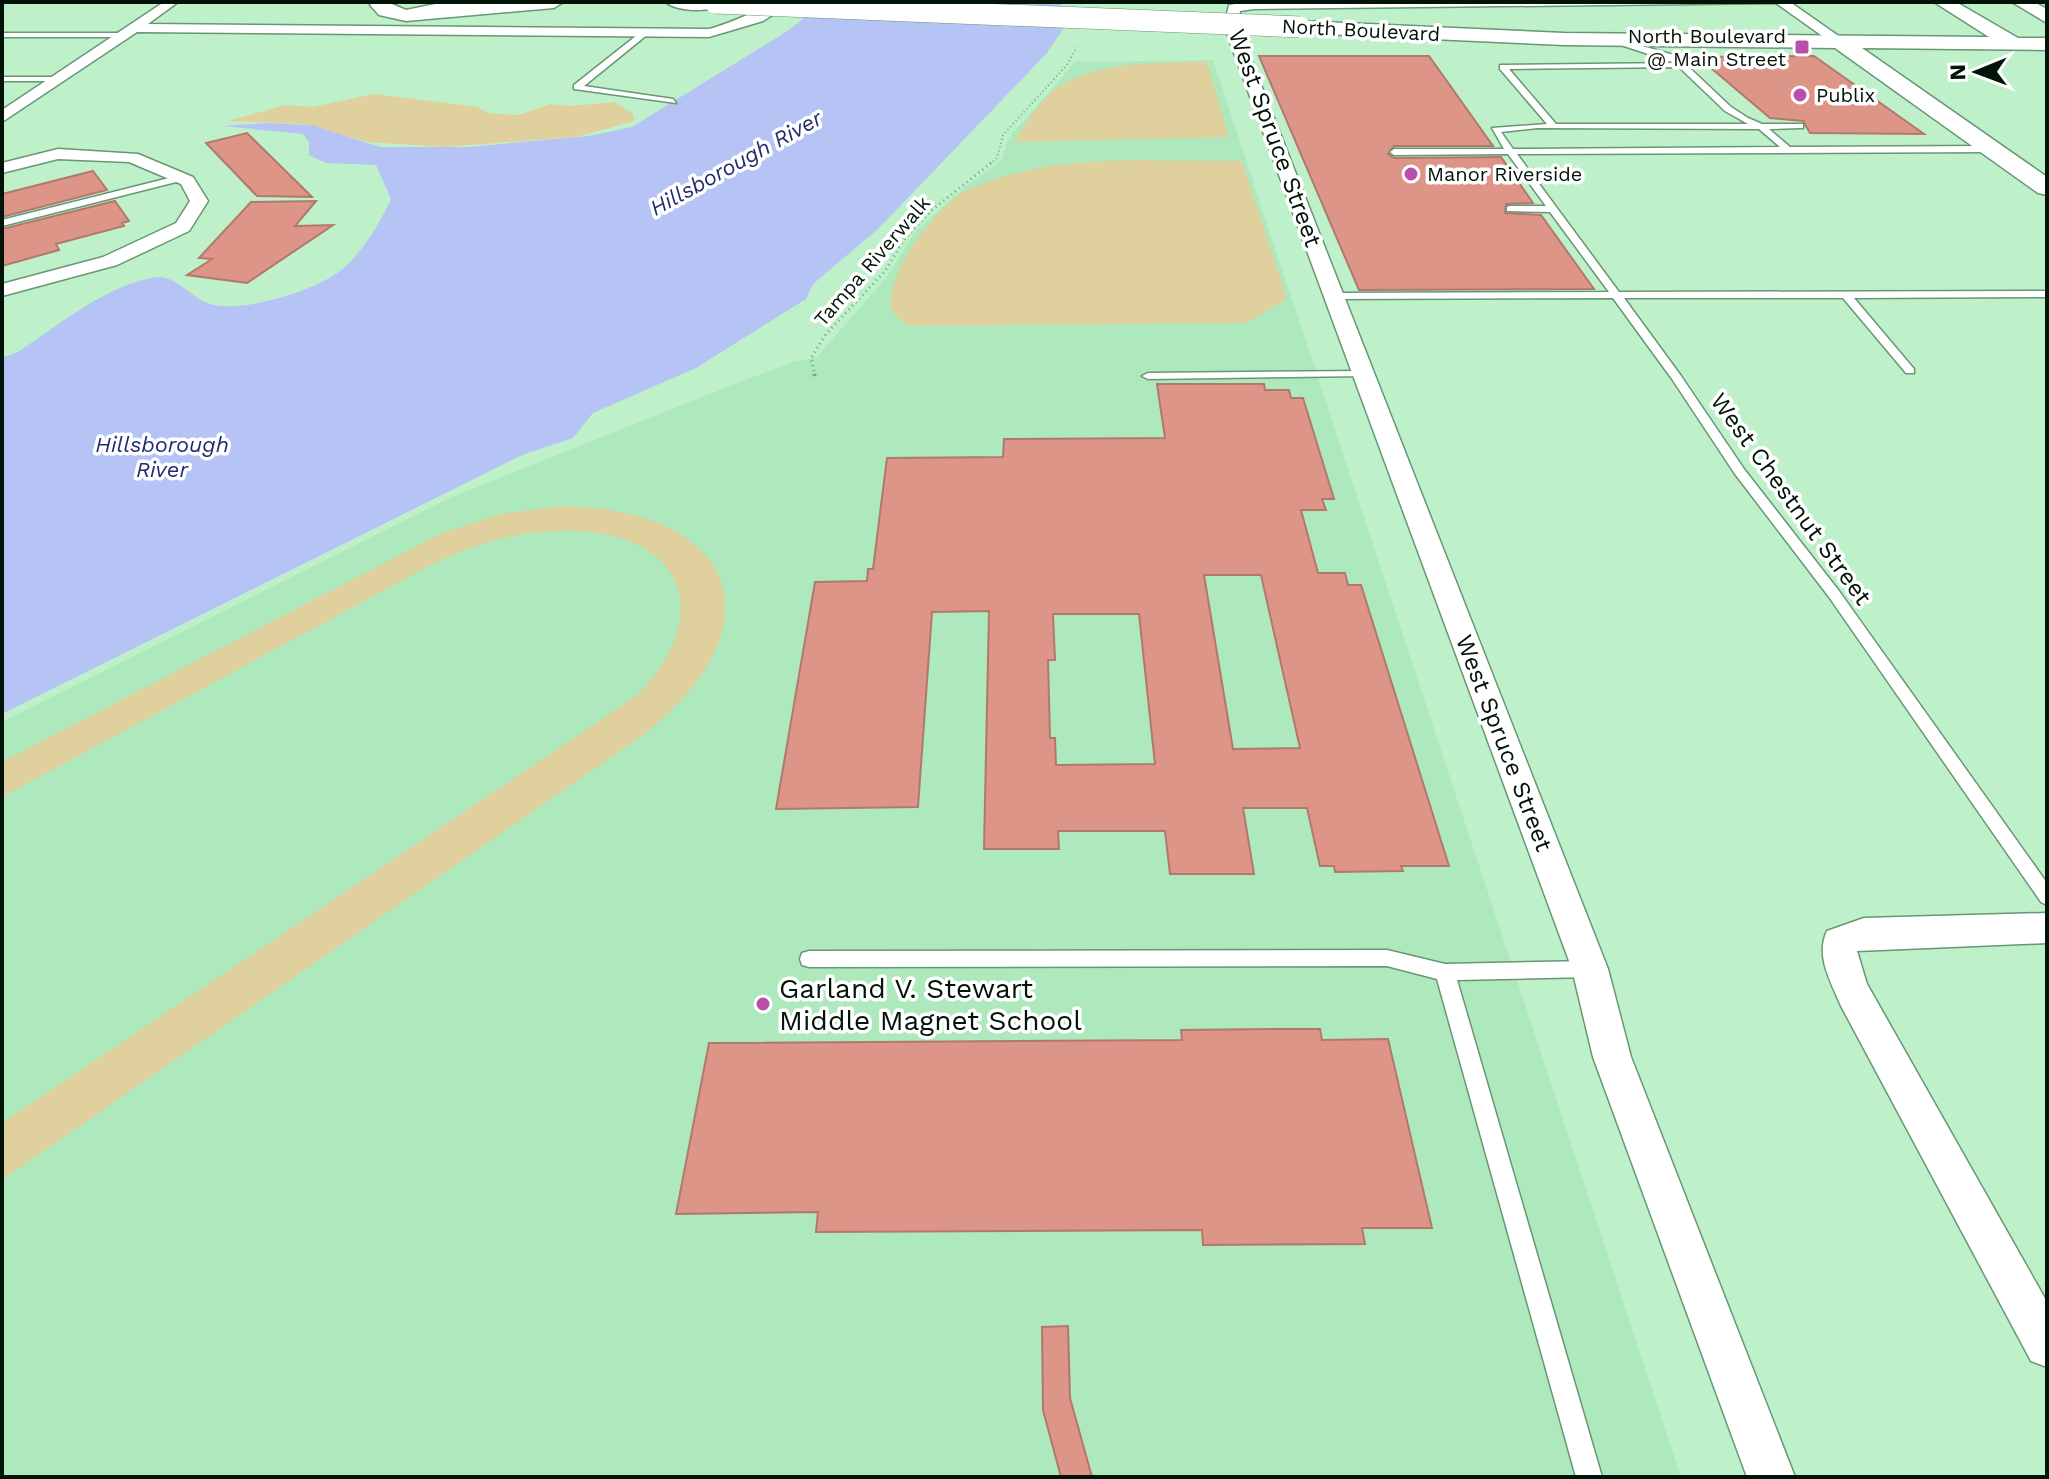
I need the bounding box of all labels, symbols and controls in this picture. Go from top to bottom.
street label: North Boulevard [1281,14,1441,46]
place label: North Boulevard @ Main Street [1628,24,1787,71]
street label: West Spruce Street [1223,25,1327,251]
north arrow [1937,32,2017,112]
marker: North Boulevard @ Main Street [1793,38,1811,56]
text: N [1945,64,1970,81]
place label: Publix [1816,83,1875,107]
marker: Publix [1791,86,1809,104]
water label: Hillsborough River [645,105,828,221]
place label: Manor Riverside [1427,162,1582,186]
marker: Manor Riverside [1402,165,1420,183]
street label: Tampa Riverwalk [809,191,935,331]
street label: West Chestnut Street [1705,388,1877,610]
water label: Hillsborough River [95,432,229,482]
street label: West Spruce Street [1450,631,1558,855]
place label: Garland V. Stewart Middle Magnet School [779,972,1082,1037]
marker: Garland V. Stewart Middle Magnet School [754,995,772,1013]

